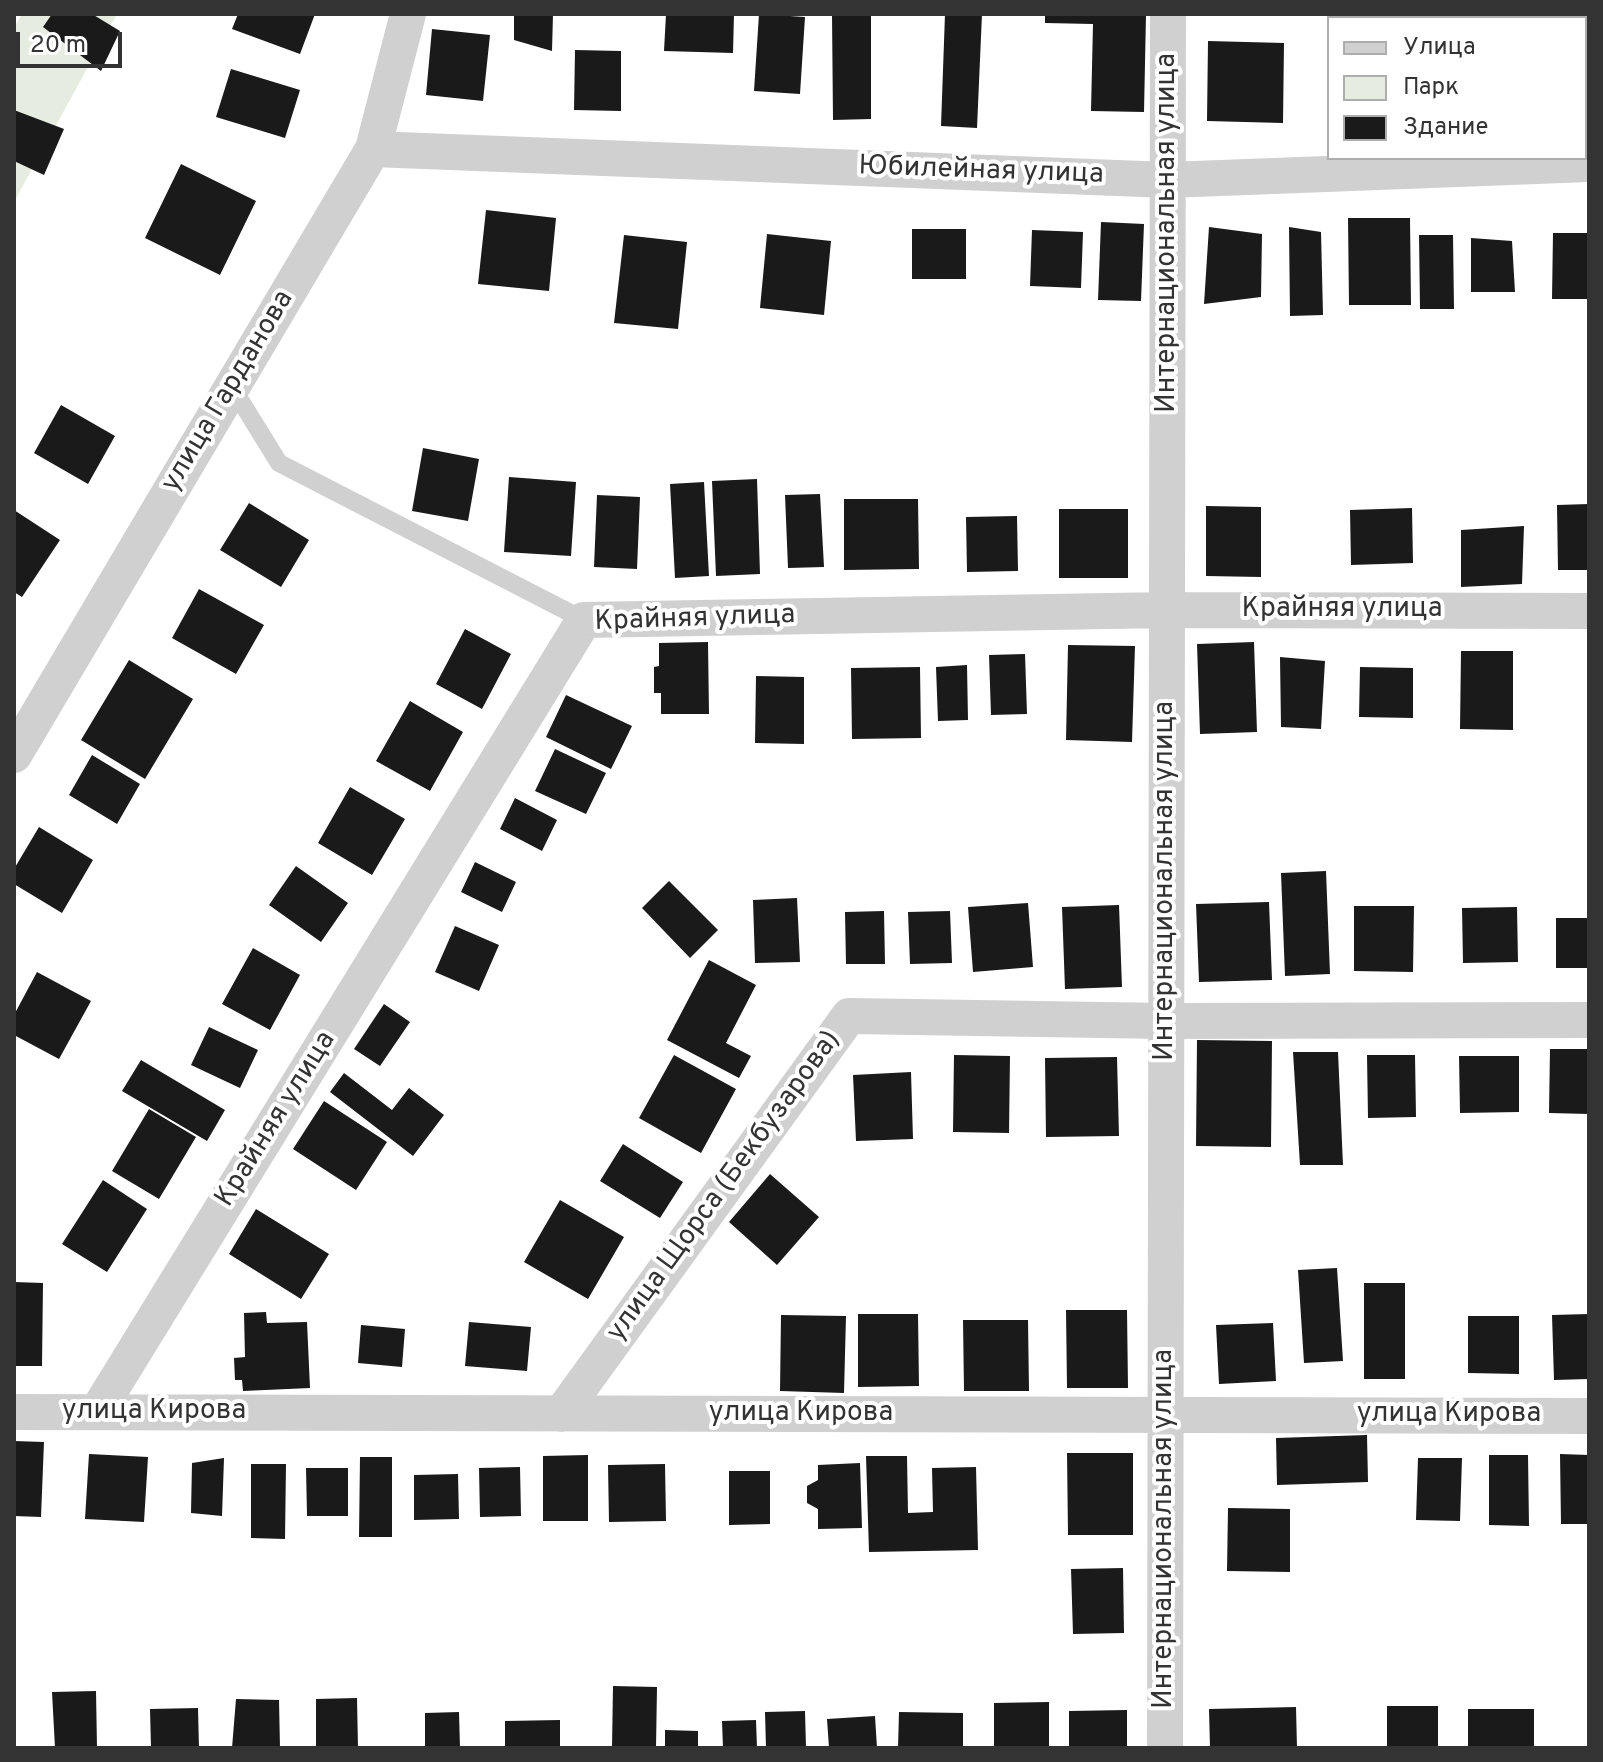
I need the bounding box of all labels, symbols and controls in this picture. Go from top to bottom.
scale bar [20,16,126,66]
legend [1327,16,1587,160]
text: 20 m [30,31,86,61]
text: Улица [1403,33,1476,63]
street label: Интернациональная улица [1151,53,1185,413]
text: Парк [1403,73,1459,103]
text: Здание [1403,113,1489,143]
street label: Юбилейная улица [858,151,1104,193]
street label: улица Гарданова [156,285,302,499]
street label: Крайняя улица [1242,593,1442,627]
street label: Крайняя улица [594,600,796,640]
street label: Интернациональная улица [1149,701,1183,1061]
street label: улица Щорса (Бекбузарова) [601,1025,849,1349]
street label: Крайняя улица [210,1026,344,1214]
street label: Интернациональная улица [1148,1349,1182,1709]
street label: улица Кирова [62,1395,246,1429]
street label: улица Кирова [709,1397,893,1431]
street label: улица Кирова [1357,1398,1541,1432]

